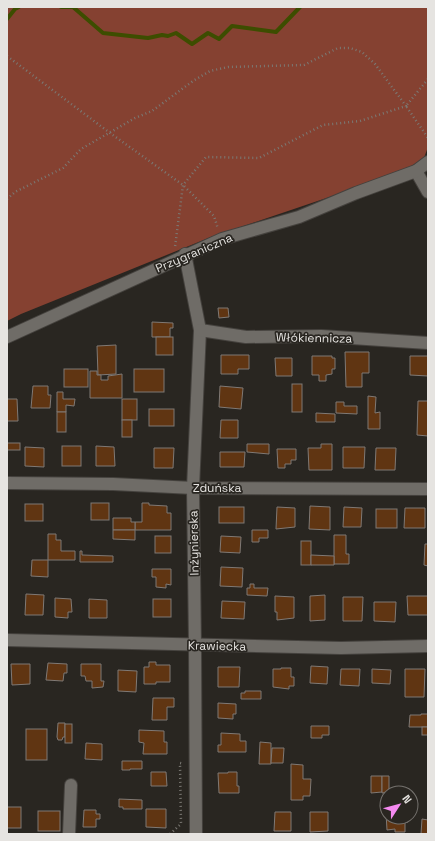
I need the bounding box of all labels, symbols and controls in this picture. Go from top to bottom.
street label: Przygraniczna [153,230,235,276]
street label: Włókiennicza [276,329,352,347]
street label: Zduńska [193,480,241,496]
street label: Inżynierska [185,510,203,576]
street label: Krawiecka [188,637,246,655]
north arrow [379,785,419,825]
text: N [399,792,415,806]

